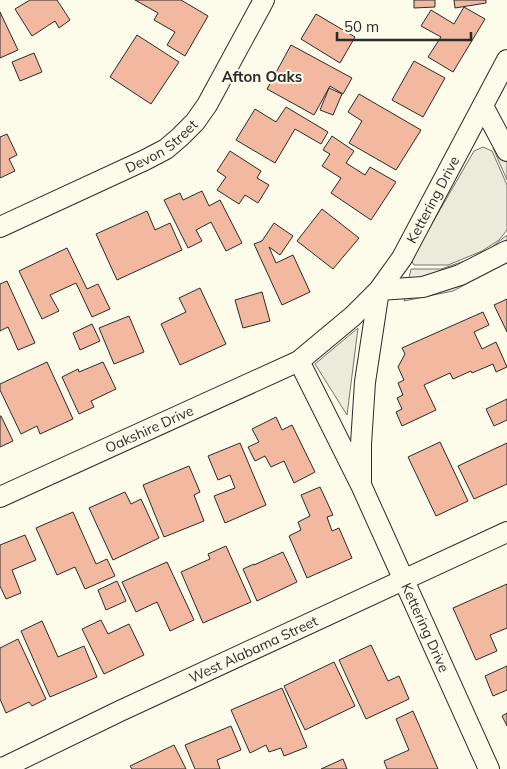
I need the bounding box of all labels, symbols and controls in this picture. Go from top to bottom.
scale bar [337,10,471,42]
text: 50 m [344,17,379,36]
district label: Afton Oaks [222,67,302,86]
street label: Devon Street [122,116,201,177]
street label: Kettering Drive [402,153,463,246]
street label: Oakshire Drive [102,401,196,457]
street label: Kettering Drive [397,580,453,675]
street label: West Alabama Street [186,612,321,687]

